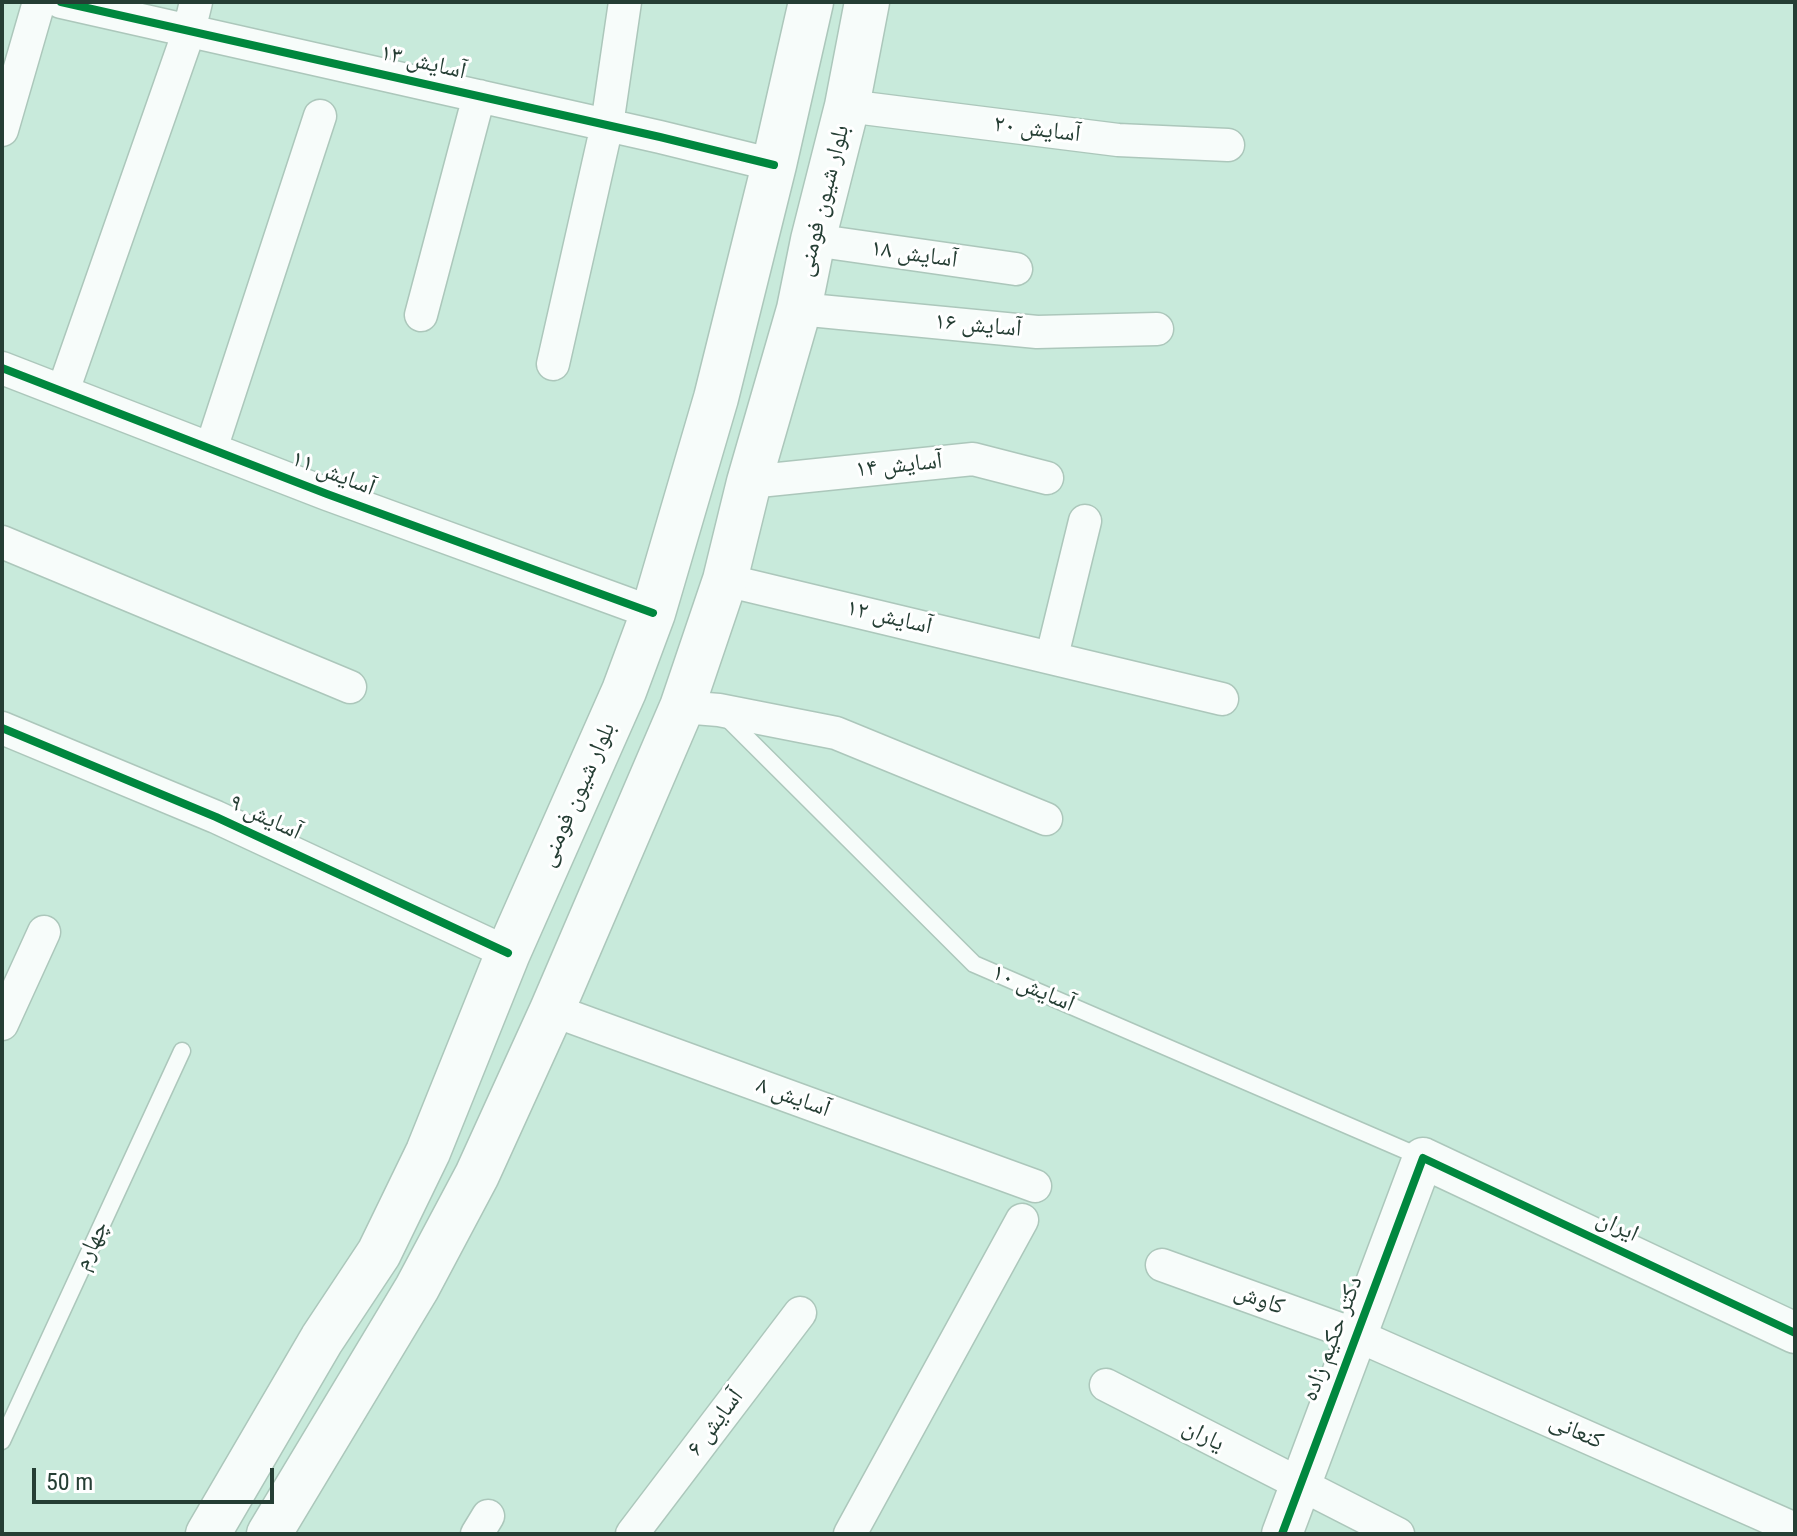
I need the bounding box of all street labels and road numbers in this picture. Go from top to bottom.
street label: آسایش ۱۳ [377,39,469,87]
street label: آسایش ۲۰ [992,110,1082,150]
street label: بلوار شیون فومنی [791,122,857,280]
street label: آسایش ۱۸ [869,235,959,275]
street label: آسایش ۱۶ [933,308,1023,344]
street label: آسایش ۱۱ [287,445,379,503]
street label: آسایش ۱۴ [854,447,944,485]
street label: آسایش ۱۲ [843,594,935,642]
street label: بلوار شیون فومنی [533,718,623,872]
street label: آسایش ۹ [224,789,306,847]
street label: آسایش ‍۱۰ [987,959,1079,1019]
street label: آسایش ۸ [752,1071,834,1125]
street label: ایران [1591,1205,1643,1249]
street label: چهارم [68,1217,116,1275]
street label: دکتر حکیم زاده [1296,1272,1370,1406]
street label: کاوش [1230,1278,1288,1322]
street label: آسایش ۶ [681,1384,751,1462]
street label: کنعانی [1545,1407,1607,1457]
street label: یاران [1177,1413,1229,1459]

